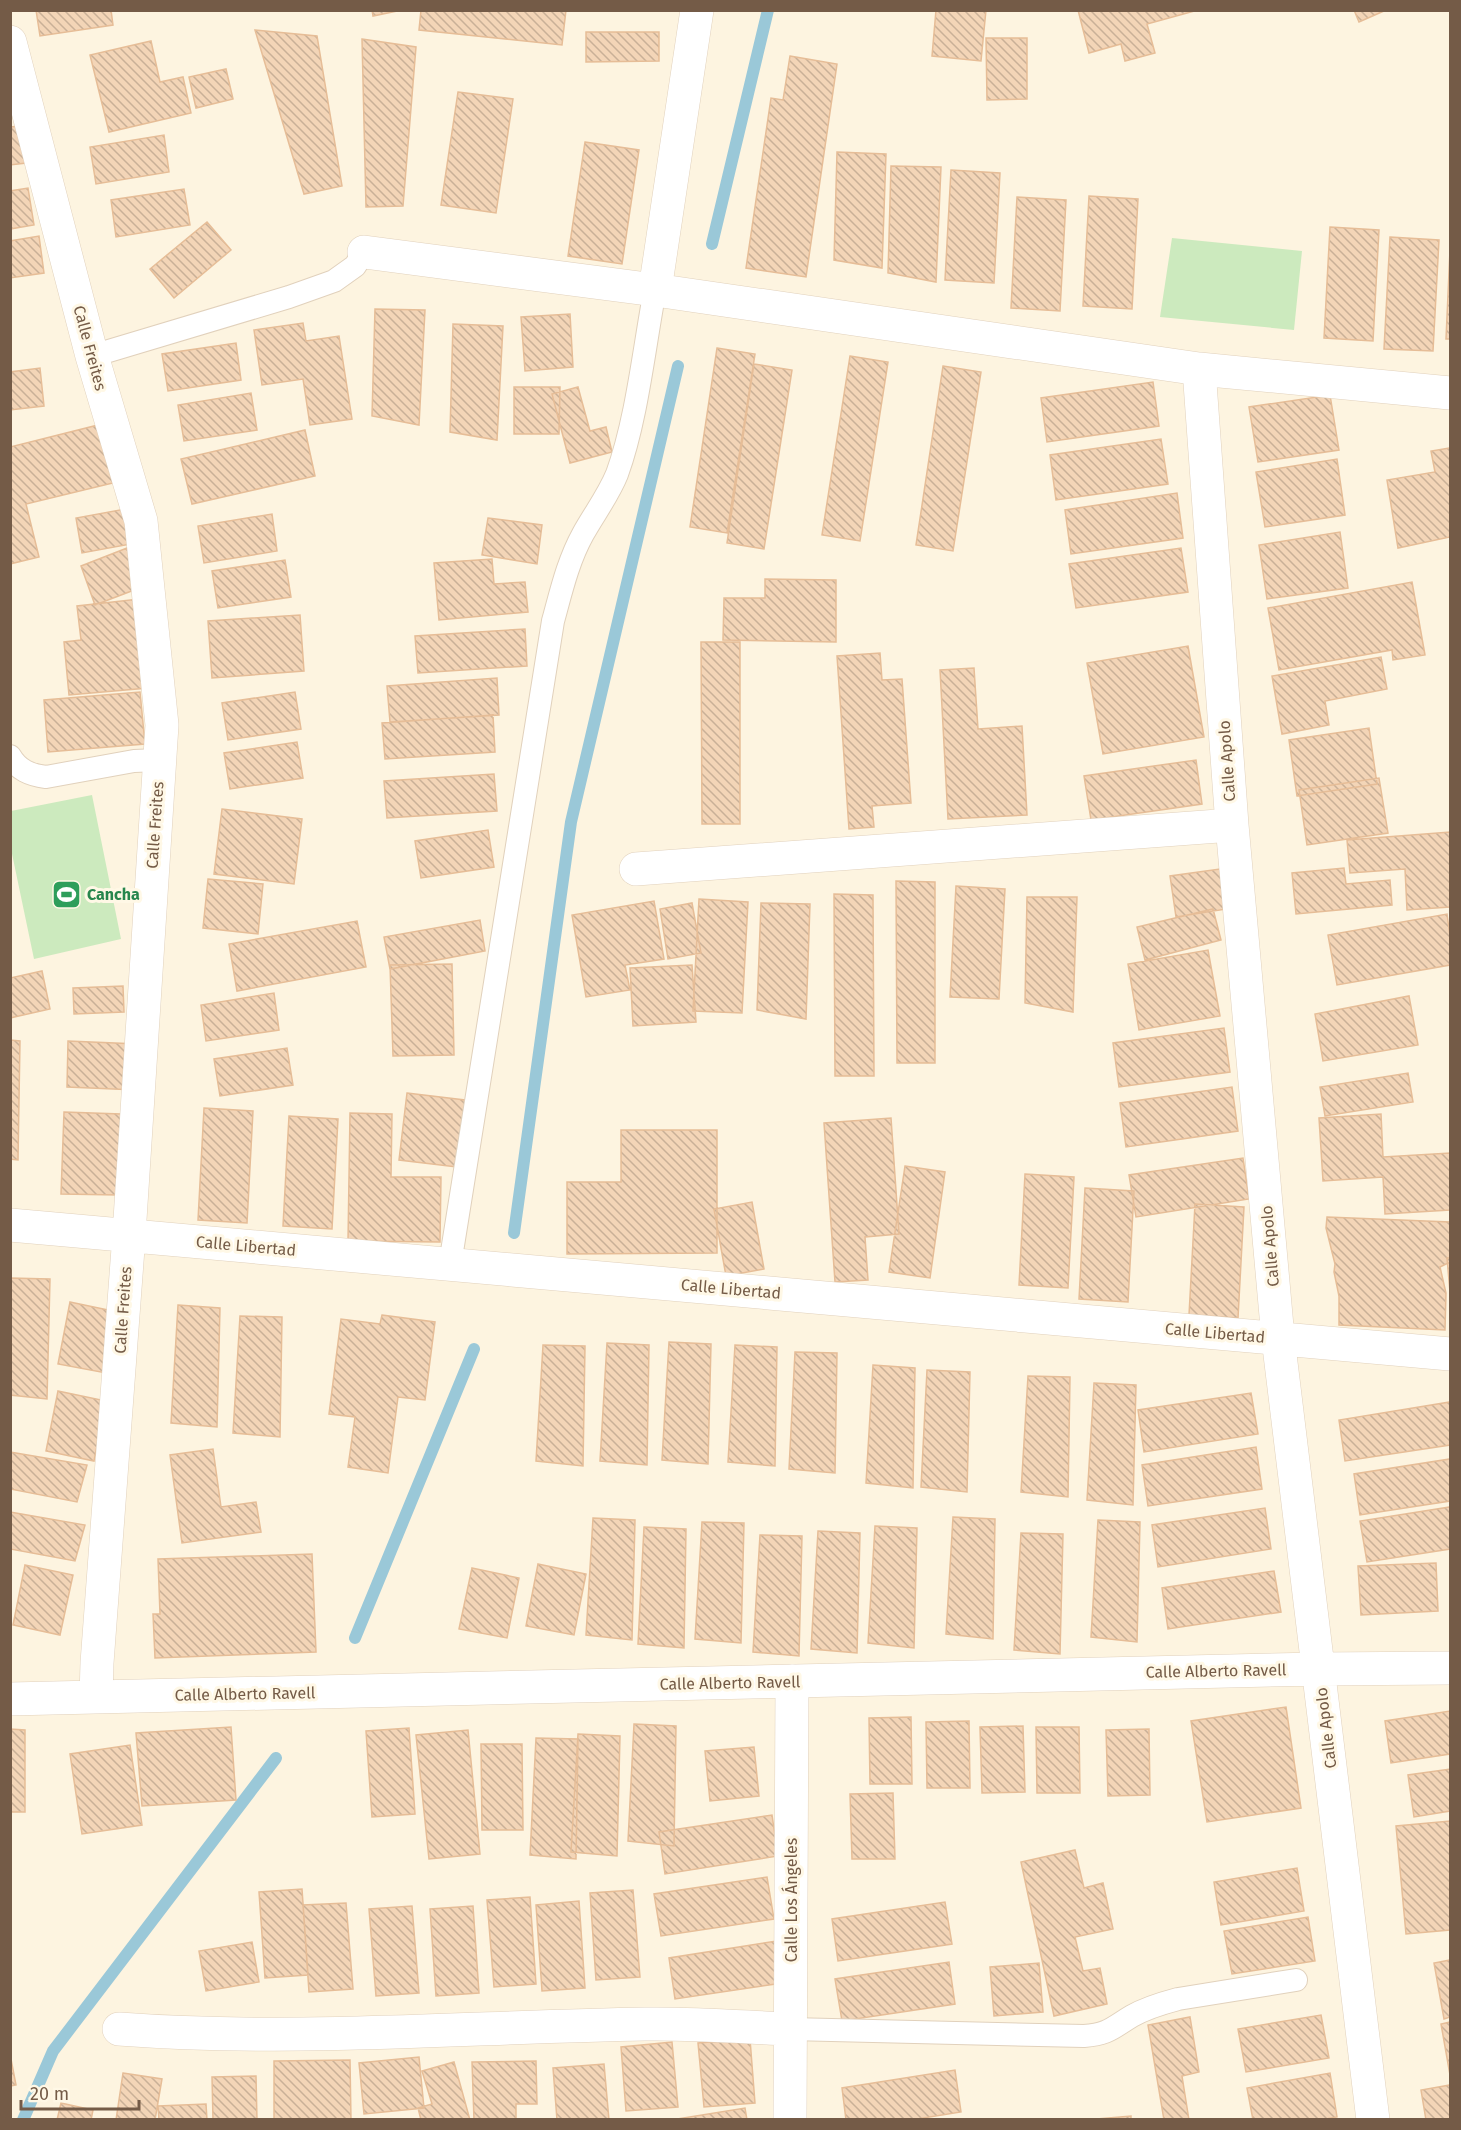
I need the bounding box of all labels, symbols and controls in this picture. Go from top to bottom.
street label: Calle Freites [69,303,111,393]
street label: Calle Apolo [1215,720,1239,802]
street label: Calle Freites [142,781,168,869]
sports icon: Cancha [50,878,82,910]
place label: Cancha [87,885,140,904]
street label: Calle Apolo [1257,1205,1283,1287]
street label: Calle Libertad [195,1232,297,1260]
street label: Calle Freites [110,1266,136,1354]
street label: Calle Libertad [680,1275,782,1303]
street label: Calle Libertad [1164,1319,1266,1347]
street label: Calle Alberto Ravell [1145,1660,1287,1682]
street label: Calle Alberto Ravell [659,1672,801,1694]
street label: Calle Alberto Ravell [174,1683,316,1705]
street label: Calle Apolo [1312,1686,1340,1770]
street label: Calle Los Ángeles [781,1838,801,1962]
scale bar [21,2073,140,2111]
text: 20 m [30,2083,69,2105]

